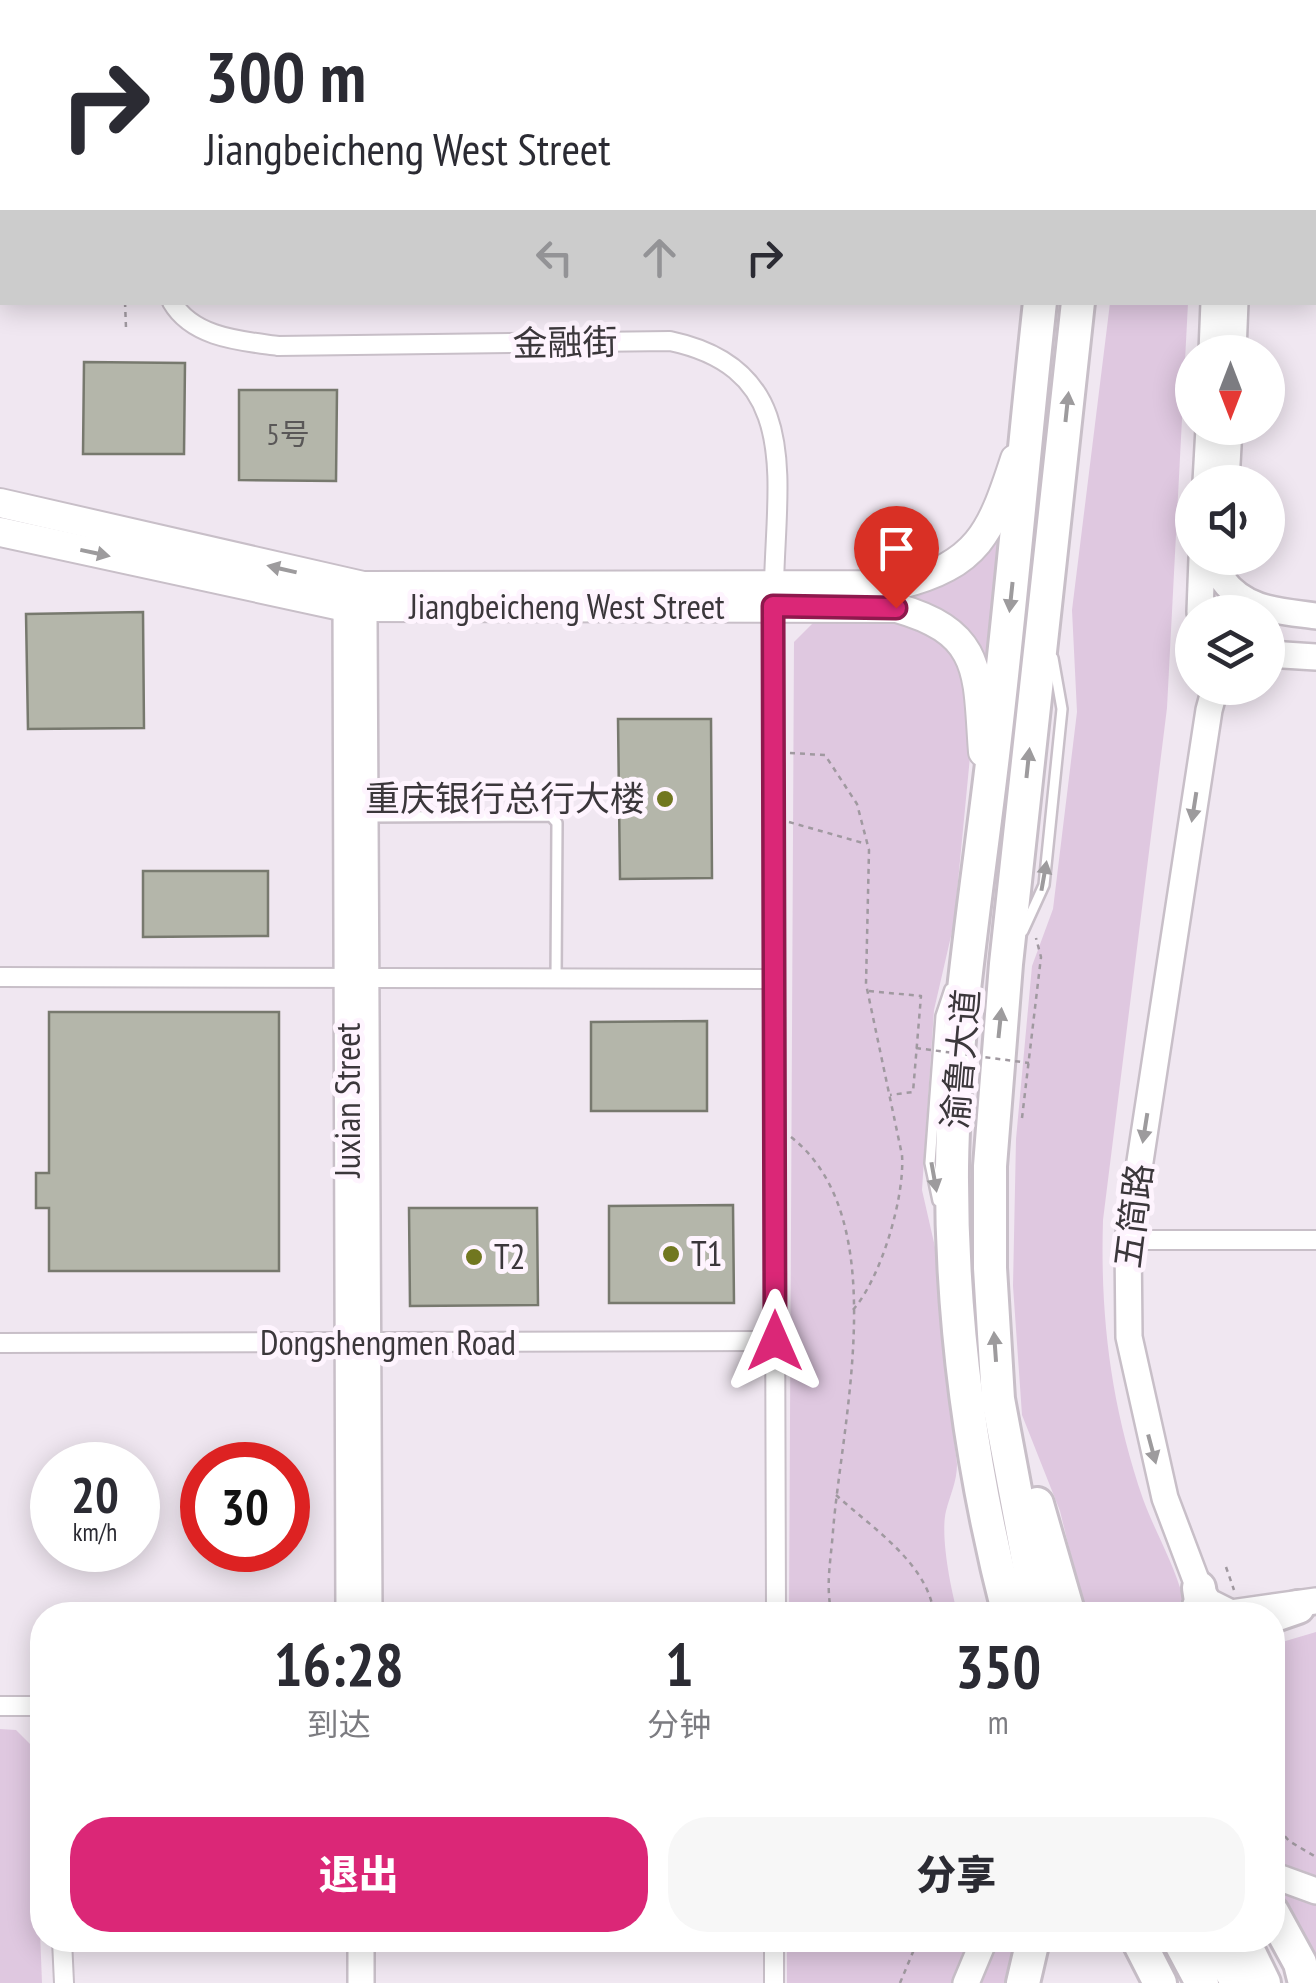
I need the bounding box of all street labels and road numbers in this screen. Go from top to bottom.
street label: 金融街 [512,318,618,366]
street label: Jiangbeicheng West Street [408,583,725,629]
street label: 渝鲁大道 [931,987,989,1131]
street label: Juxian Street [324,1022,370,1178]
street label: 五简路 [1104,1161,1162,1271]
street label: Dongshengmen Road [260,1319,516,1365]

